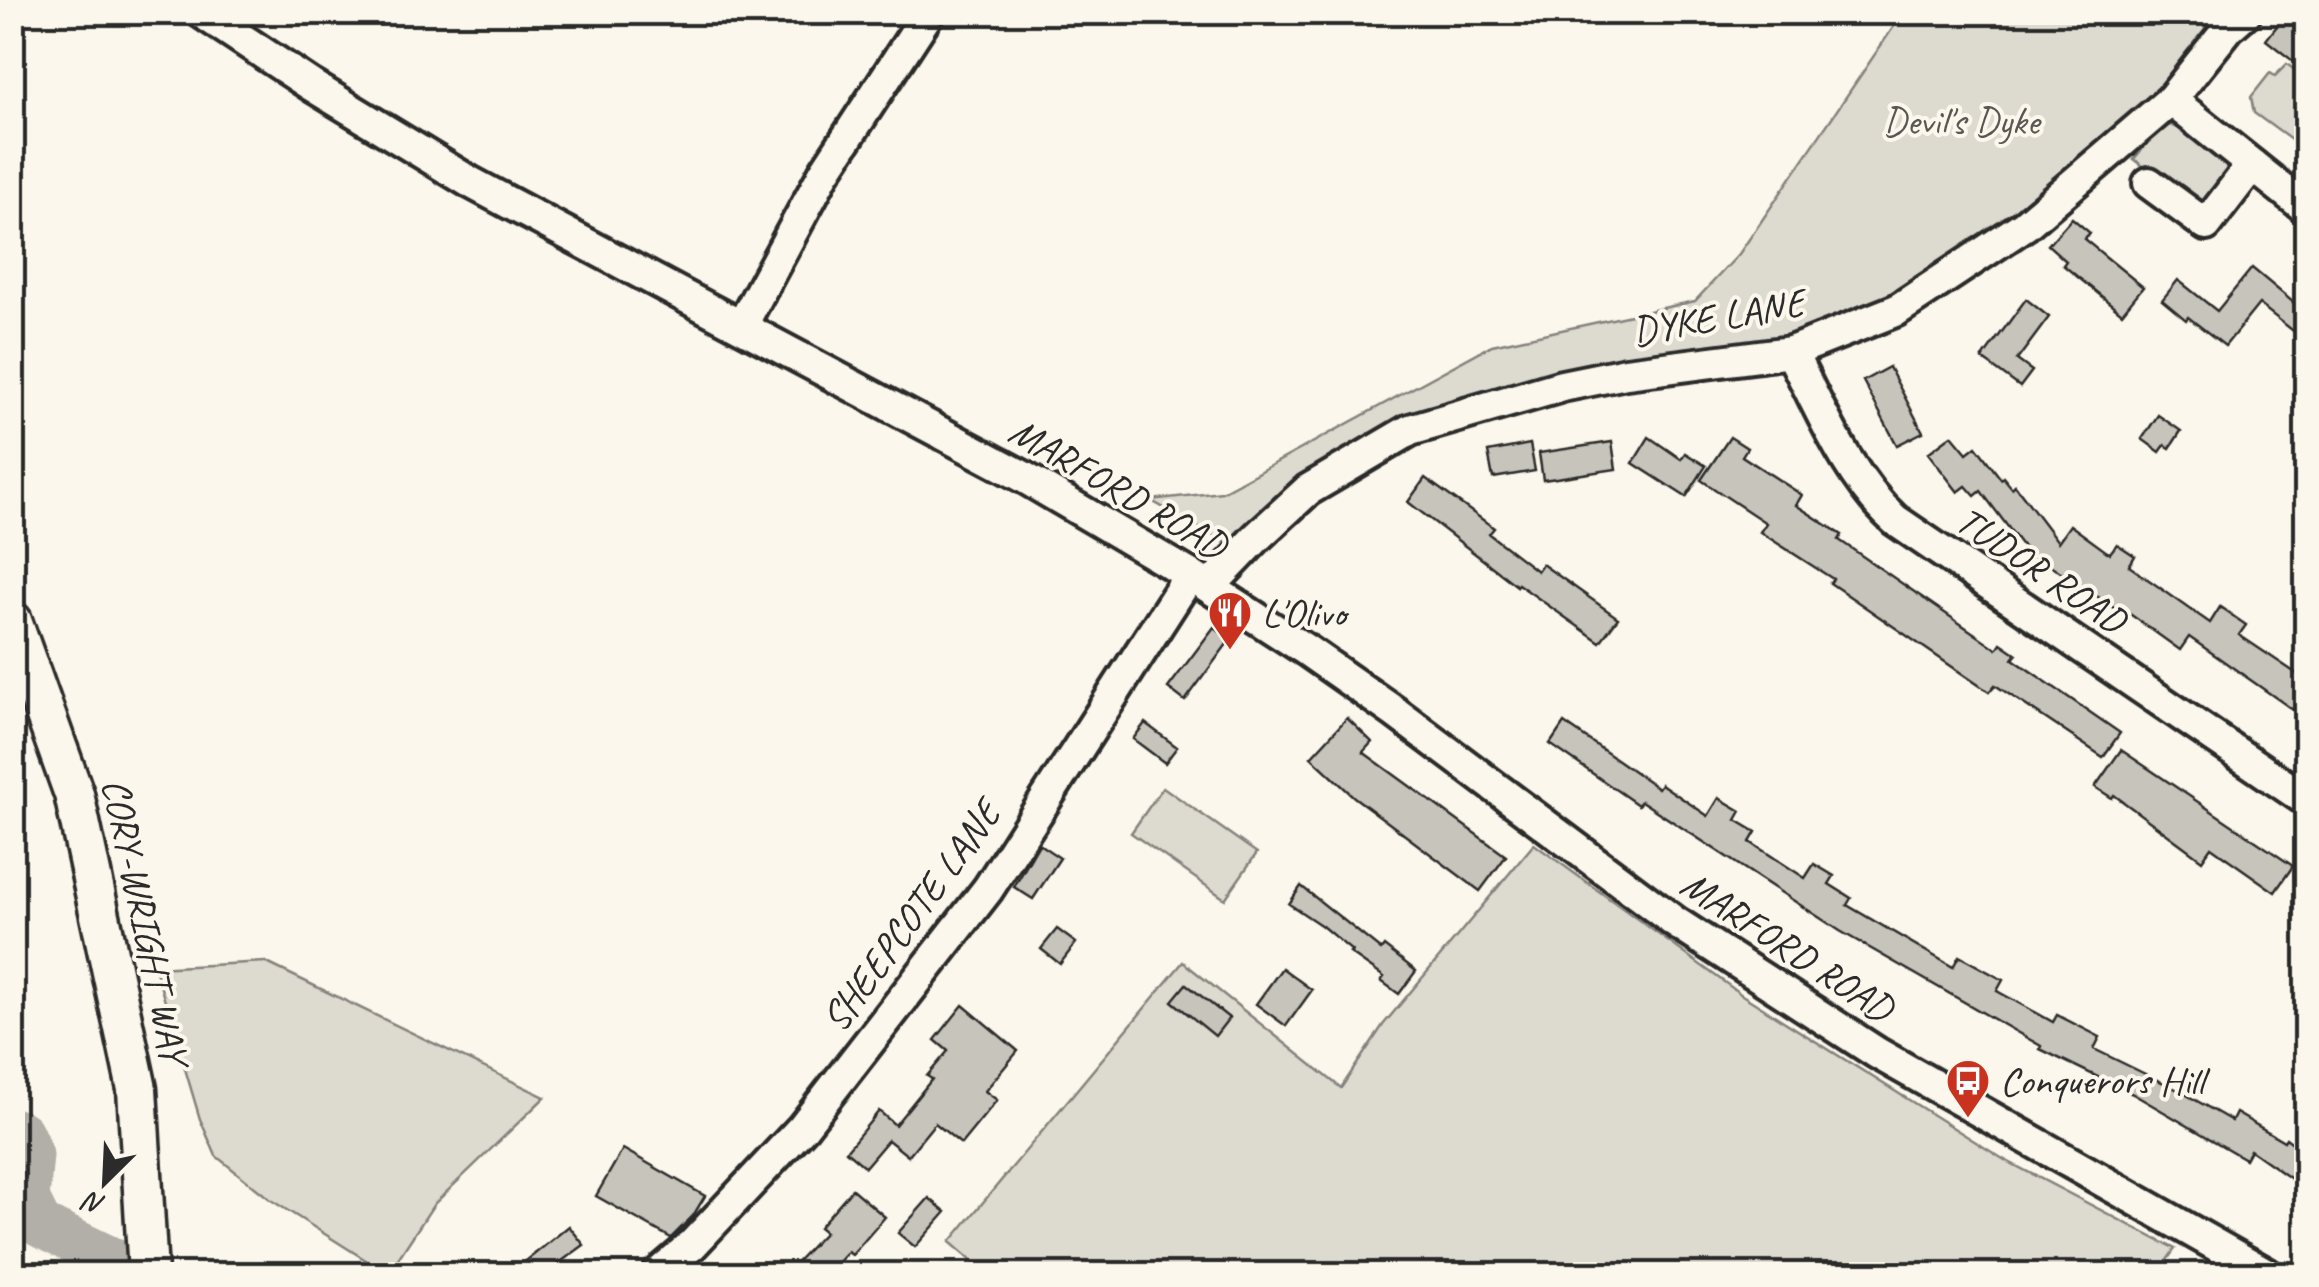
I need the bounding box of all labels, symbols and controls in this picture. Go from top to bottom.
park label: Devil's Dyke [1883,96,2042,146]
street label: DYKE LANE [1628,276,1813,357]
street label: MARFORD ROAD [1000,406,1238,572]
street label: TUDOR ROAD [1946,495,2138,647]
place label: L'Olivo [1262,588,1350,638]
restaurant icon: L'Olivo [1207,590,1253,651]
street label: CORY-WRIGHT WAY [90,774,201,1076]
street label: SHEEPCOTE LANE [810,787,1015,1041]
street label: MARFORD ROAD [1672,859,1905,1035]
place label: Conquerors Hill [2000,1056,2211,1106]
bus stop icon: Conquerors Hill [1945,1058,1991,1119]
north arrow [55,1132,155,1232]
text: N [76,1183,110,1224]

